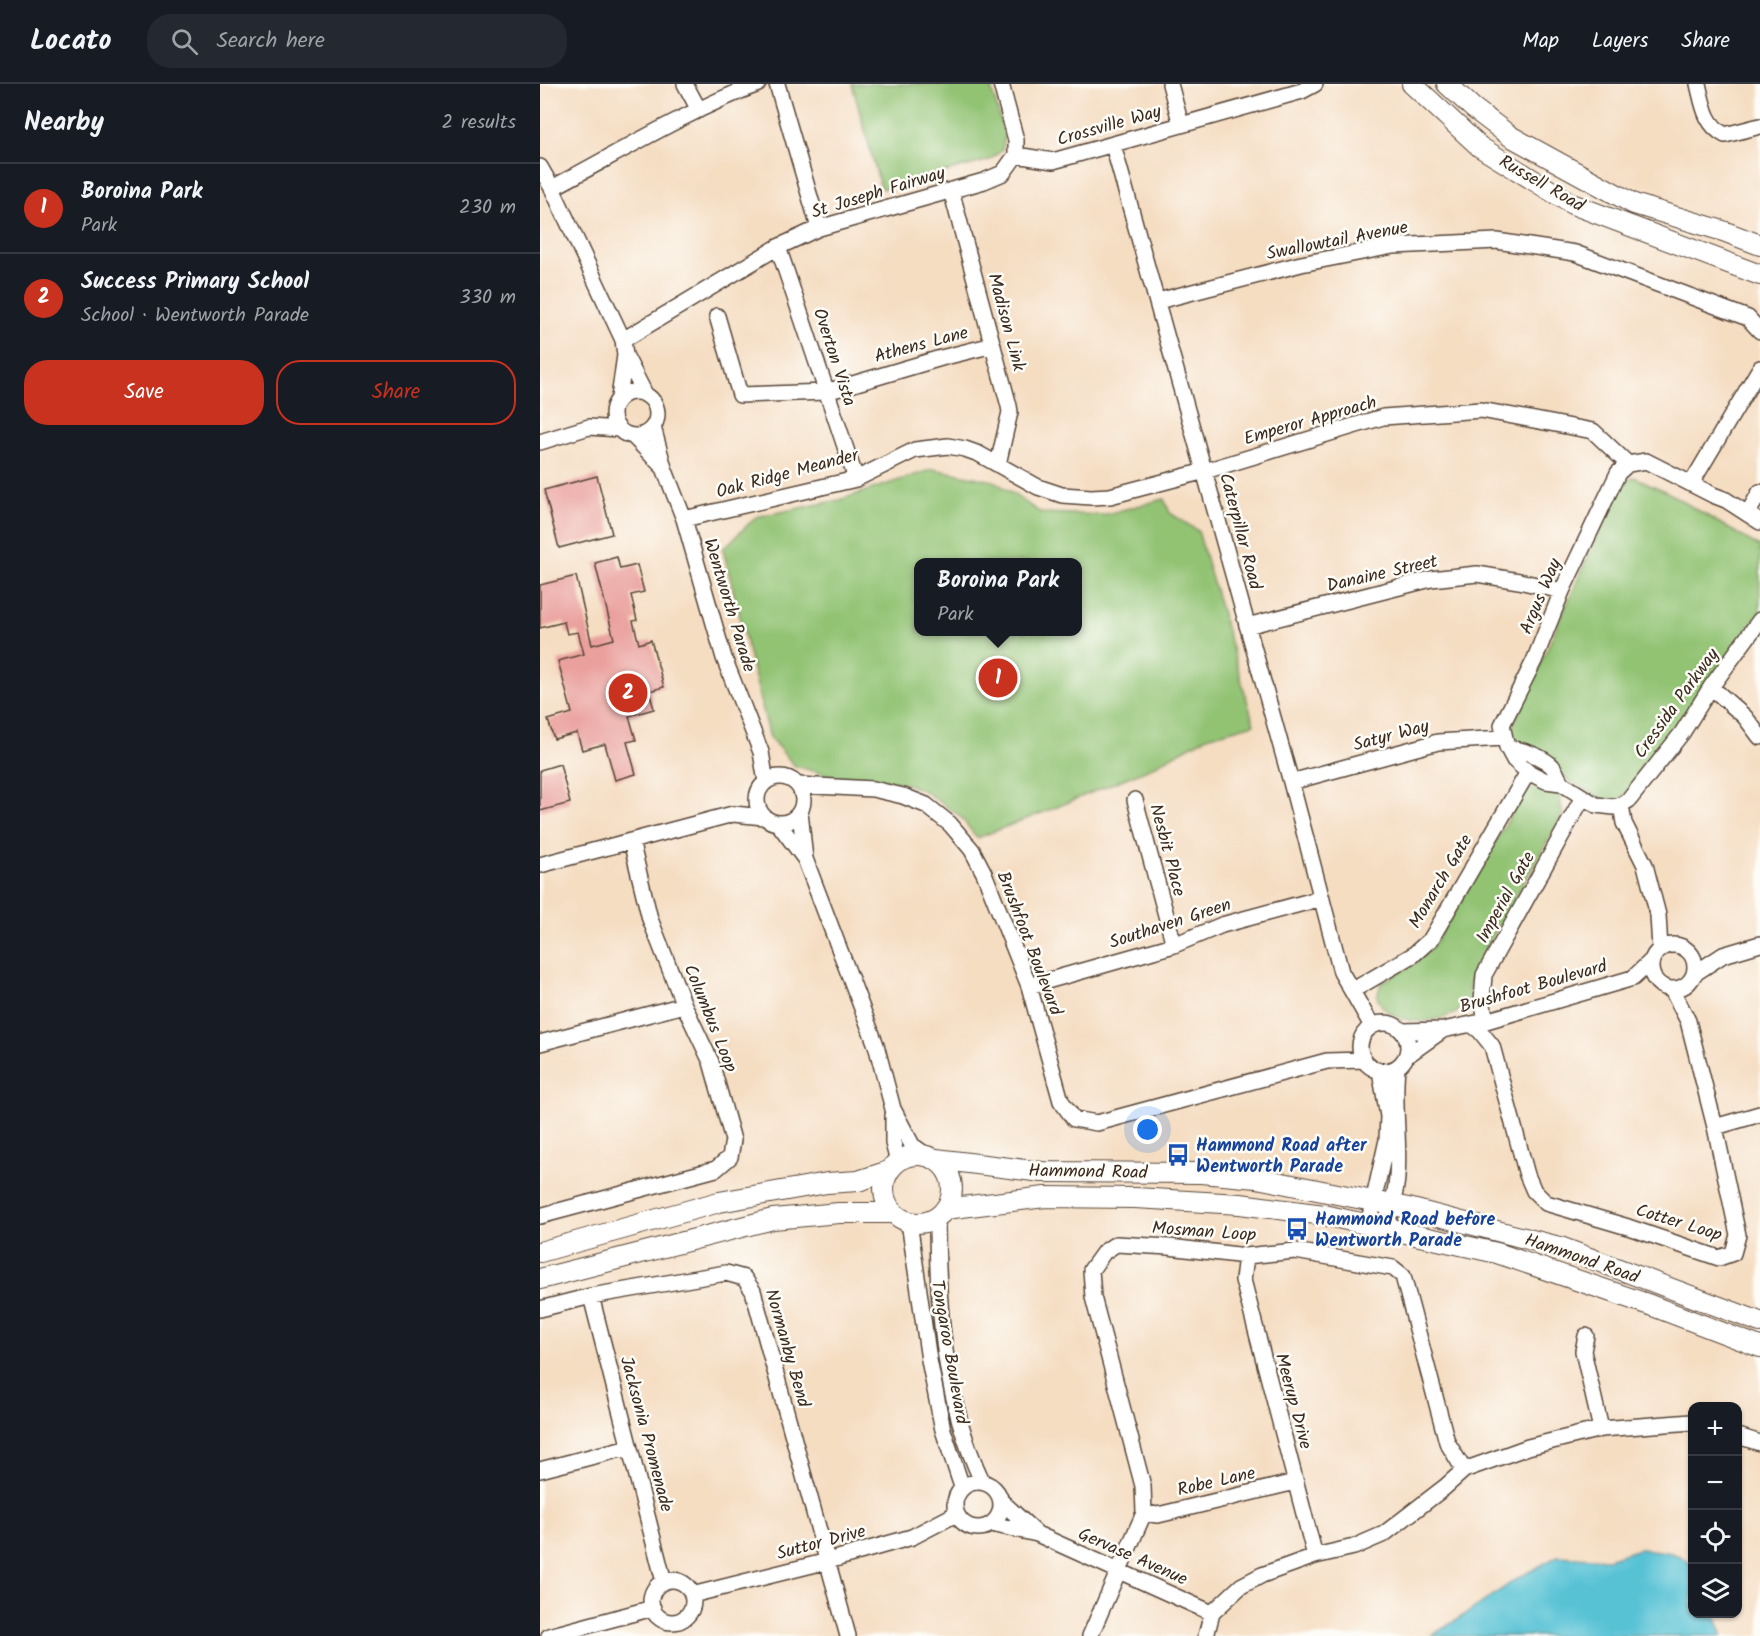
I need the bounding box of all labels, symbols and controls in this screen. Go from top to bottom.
search box [147,14,567,68]
text: Locato [30,19,111,64]
text: Search here [216,24,325,59]
icon: search [168,25,201,58]
text: Map [1522,25,1559,58]
text: Layers [1592,25,1648,58]
text: Share [1681,25,1730,58]
street label: Crossville Way [1054,98,1165,155]
text: Nearby [24,102,104,144]
text: 2 results [441,107,516,139]
street label: Russell Road [1493,148,1590,221]
street label: St Joseph Fairway [808,159,950,228]
text: Boroina Park [81,175,202,210]
text: 1 [40,192,47,224]
text: 230 m [459,192,516,224]
text: Park [81,210,117,242]
street label: Swallowtail Avenue [1264,214,1410,269]
text: Success Primary School [81,265,309,300]
street label: Madison Link [979,270,1033,375]
text: 2 [38,282,49,314]
text: 330 m [459,282,516,314]
text: School · Wentworth Parade [81,300,309,332]
street label: Overton Vista [804,305,863,410]
street label: Athens Lane [871,319,972,372]
button: Save [24,360,264,425]
button: Share [276,360,516,425]
street label: Emperor Approach [1240,389,1380,454]
street label: Oak Ridge Meander [713,441,863,507]
street label: Caterpillar Road [1210,470,1269,594]
street label: Wentworth Parade [694,535,763,676]
street label: Danaine Street [1324,547,1442,601]
street label: Argus Way [1512,554,1571,639]
popup [914,558,1082,636]
text: Boroina Park [937,564,1059,599]
text: Park [937,599,974,631]
street label: Cressida Parkway [1627,642,1728,765]
pin: 1 [978,656,1018,700]
pin: 2 [608,670,647,716]
street label: Satyr Way [1350,712,1433,760]
street label: Nesbit Place [1140,801,1193,900]
street label: Monarch Gate [1402,829,1481,935]
street label: Imperial Gate [1469,846,1544,949]
street label: Brushfoot Boulevard [988,867,1070,1021]
street label: Southaven Green [1106,891,1235,958]
street label: Brushfoot Boulevard [1456,952,1612,1022]
street label: Columbus Loop [675,960,745,1077]
your location [1133,1115,1162,1144]
place label: Hammond Road after Wentworth Parade [1196,1132,1368,1182]
bus stop icon: Hammond Road after Wentworth Parade [1165,1142,1191,1168]
street label: Hammond Road [1028,1157,1149,1188]
street label: Cotter Loop [1632,1197,1726,1250]
place label: Hammond Road before Wentworth Parade [1315,1206,1496,1256]
street label: Mosman Loop [1151,1214,1257,1251]
bus stop icon: Hammond Road before Wentworth Parade [1284,1216,1310,1242]
street label: Hammond Road [1520,1226,1644,1293]
street label: Tongaroo Boulevard [922,1278,976,1427]
street label: Normanby Bend [756,1286,818,1412]
street label: Meerup Drive [1266,1350,1319,1453]
street label: Jacksonia Promenade [611,1353,680,1515]
map controls [1688,1402,1742,1618]
button: + [1688,1402,1742,1456]
button: − [1688,1456,1742,1510]
street label: Robe Lane [1174,1459,1258,1506]
button: locate [1688,1510,1742,1564]
street label: Suttor Drive [774,1518,869,1569]
street label: Gervase Avenue [1073,1520,1192,1594]
button: layers [1688,1564,1742,1618]

